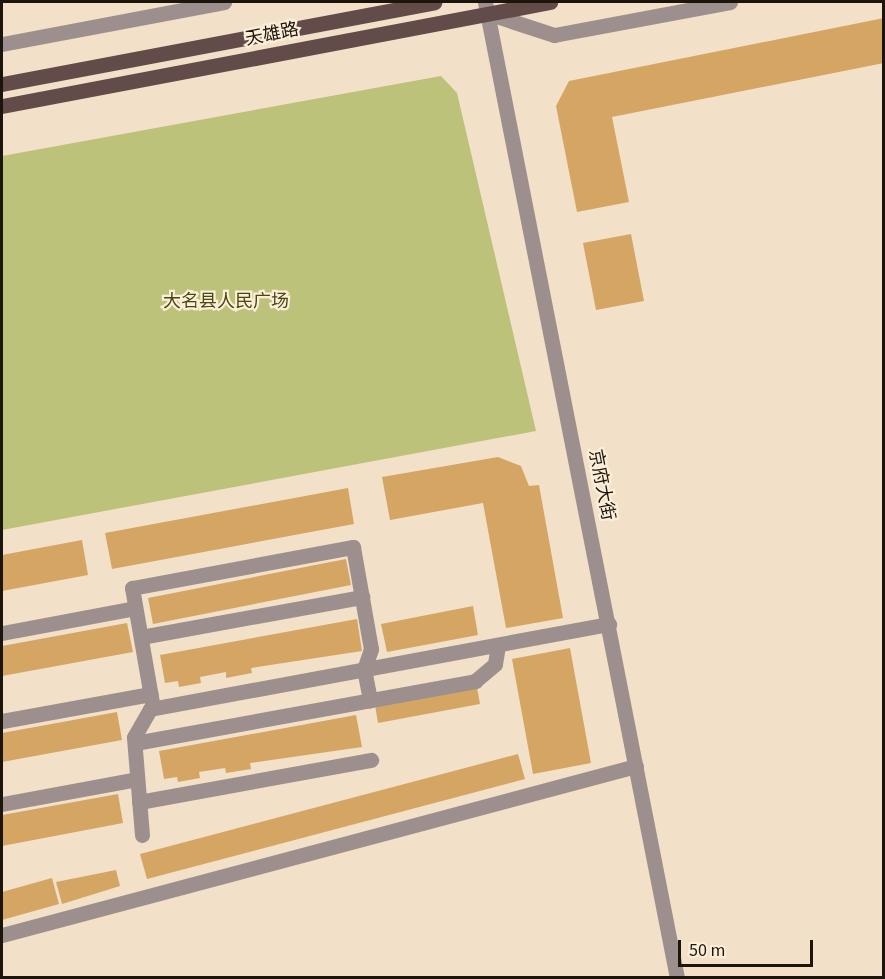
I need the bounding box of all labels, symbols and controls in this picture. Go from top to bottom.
street label: 天雄路 [243,19,301,51]
park label: 大名县人民广场 [163,291,289,313]
street label: 京府大街 [584,448,618,522]
scale bar [681,928,816,966]
text: 50 m [689,938,725,963]

